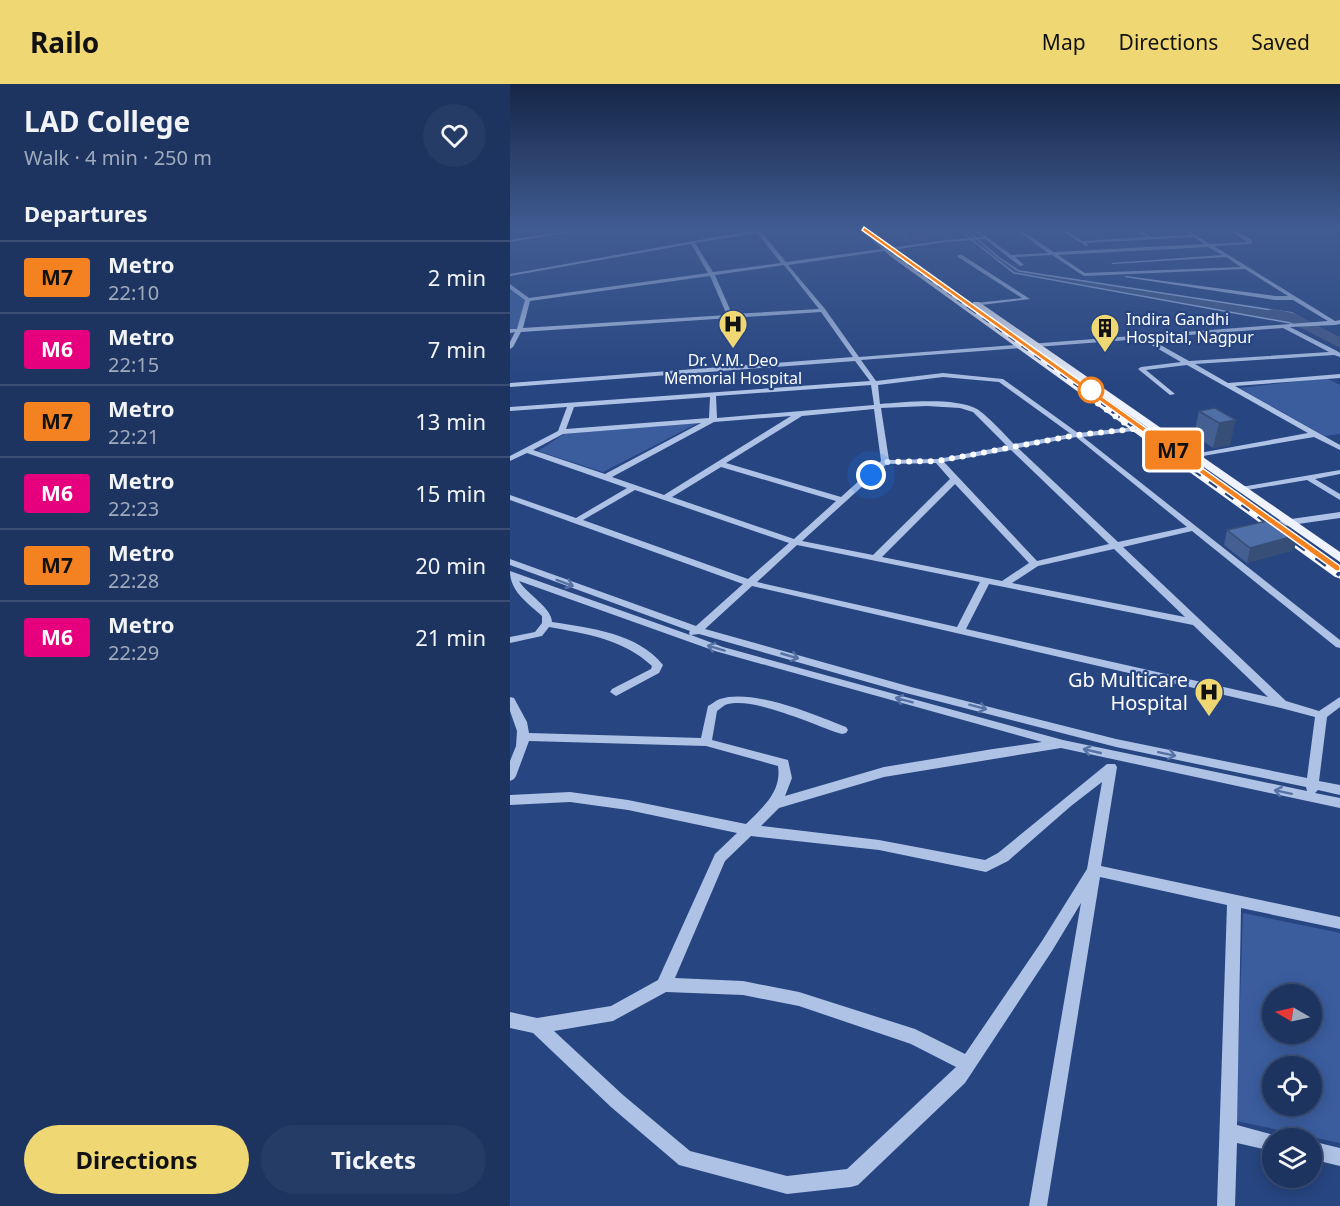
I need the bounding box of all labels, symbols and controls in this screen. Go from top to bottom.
text: Railo [30,23,99,61]
text: Map [1042,28,1086,56]
text: Directions [1119,28,1218,56]
text: Saved [1251,28,1310,56]
text: LAD College [24,102,190,140]
button: heart [423,104,486,167]
text: Walk · 4 min · 250 m [24,144,212,171]
text: Departures [24,198,148,228]
text: Metro [108,249,175,279]
text: 2 min [428,262,486,292]
text: M7 [41,263,73,291]
text: 22:10 [108,279,159,306]
hospital icon: Dr. V.M. Deo Memorial Hospital [717,308,749,350]
place label: Indira Gandhi Hospital, Nagpur [1126,308,1254,348]
building icon: Indira Gandhi Hospital, Nagpur [1089,312,1121,354]
text: Metro [108,321,175,351]
text: 7 min [428,334,486,364]
text: M6 [41,335,73,363]
place label: Dr. V.M. Deo Memorial Hospital [664,349,802,389]
text: 22:15 [108,351,159,378]
unlabelled marker [1078,377,1104,403]
text: Metro [108,393,175,423]
text: 13 min [415,406,486,436]
text: M7 [41,407,73,435]
text: 22:21 [108,423,159,450]
line badge: M7 [1146,430,1200,470]
text: M7 [1157,436,1189,464]
your location [856,460,886,490]
text: Metro [108,465,175,495]
text: 15 min [415,478,486,508]
text: M6 [41,479,73,507]
text: 22:23 [108,495,159,522]
text: Metro [108,537,175,567]
text: 20 min [415,550,486,580]
text: M7 [41,551,73,579]
text: 22:28 [108,567,159,594]
one-way arrow [555,578,574,589]
text: Metro [108,609,175,639]
text: 21 min [415,622,486,652]
text: M6 [41,623,73,651]
text: 22:29 [108,639,159,666]
one-way arrow [707,642,726,653]
one-way arrow [780,651,799,662]
place label: Gb Multicare Hospital [1068,666,1188,716]
hospital icon: Gb Multicare Hospital [1193,676,1225,718]
one-way arrow [895,694,914,705]
one-way arrow [968,702,987,714]
one-way arrow [1083,745,1102,756]
one-way arrow [1157,749,1176,760]
one-way arrow [1273,786,1293,797]
north arrow [1262,984,1322,1044]
map controls [1262,984,1322,1188]
button: locate [1262,1056,1322,1116]
button: Directions [24,1125,249,1194]
button: Tickets [261,1125,486,1194]
button: layers [1262,1128,1322,1188]

